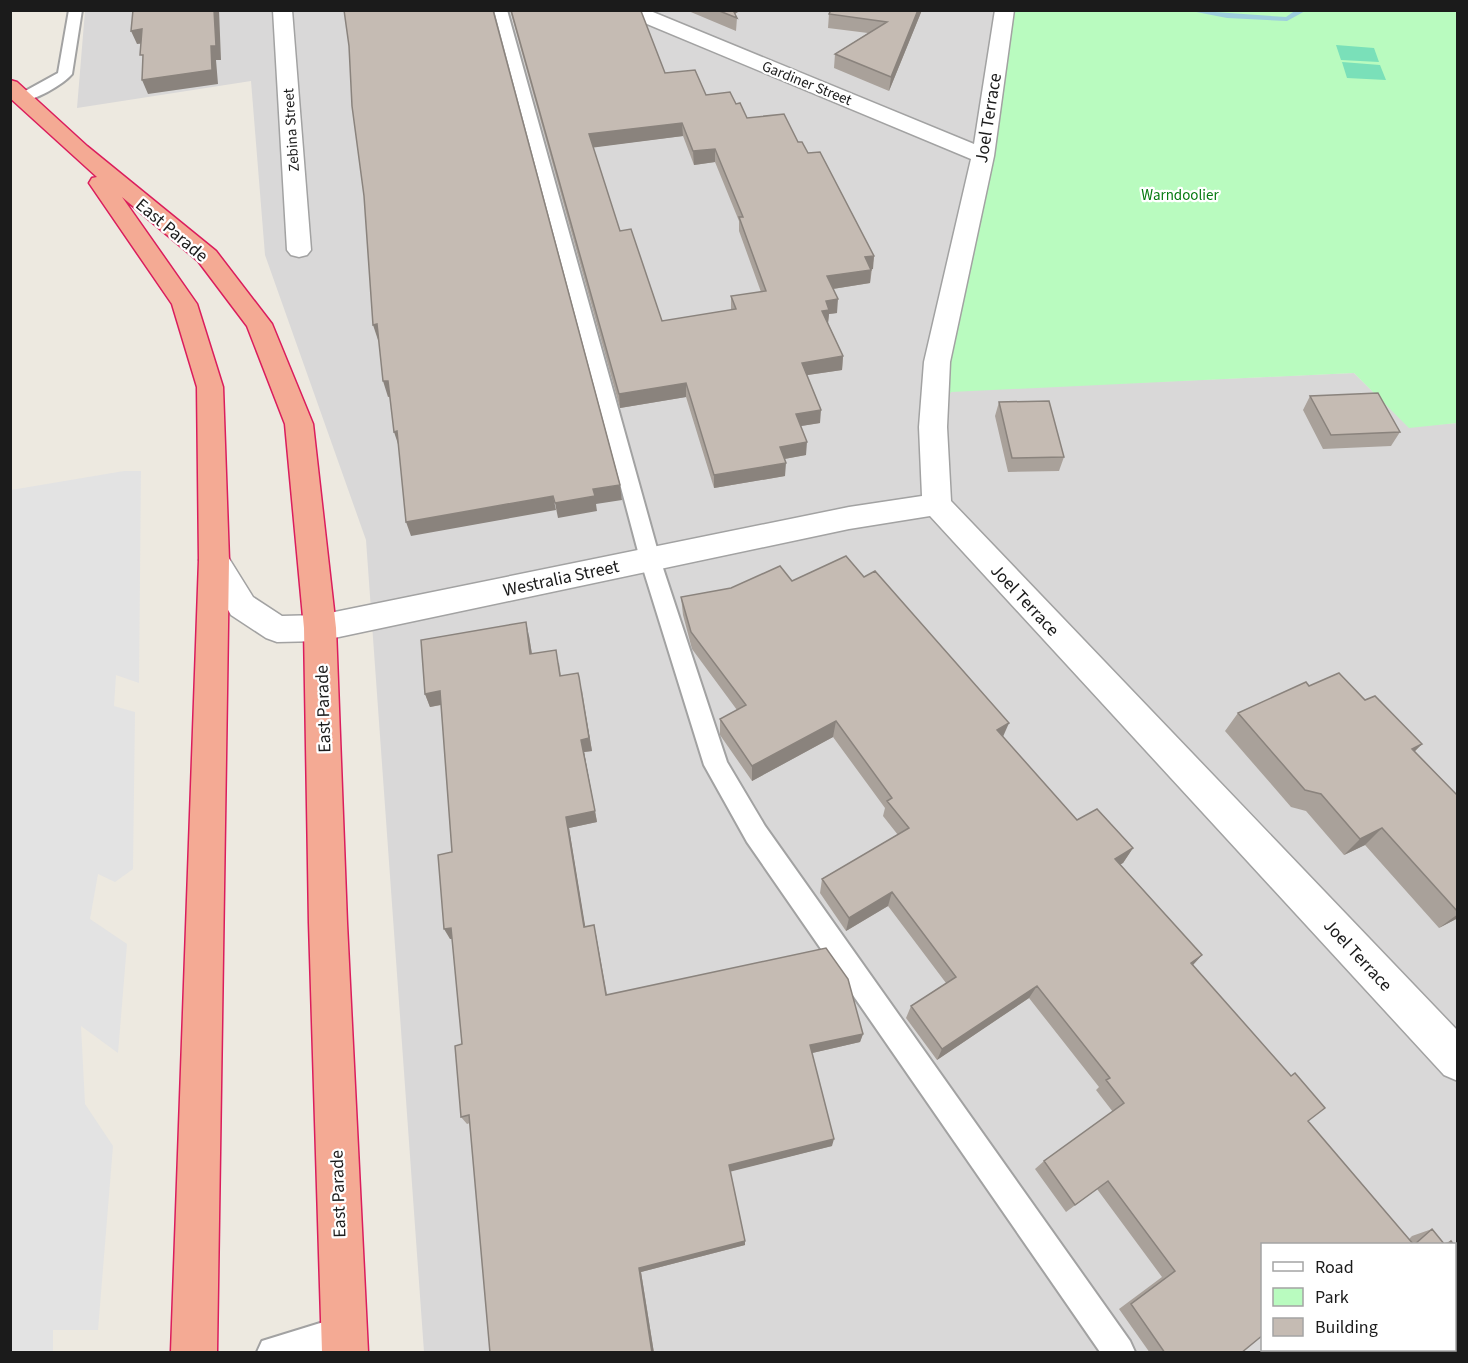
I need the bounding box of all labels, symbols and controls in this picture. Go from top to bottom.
street label: Gardiner Street [759,56,855,111]
street label: Joel Terrace [969,71,1008,165]
street label: Zebina Street [278,88,305,172]
park label: Warndoolier [1141,185,1219,206]
street label: East Parade [130,193,213,268]
street label: Westralia Street [501,554,621,603]
street label: Joel Terrace [985,559,1065,642]
street label: East Parade [309,665,338,753]
street label: Joel Terrace [1318,914,1398,997]
street label: East Parade [324,1150,353,1238]
legend [1261,1243,1456,1351]
text: Road [1315,1255,1354,1280]
text: Park [1315,1285,1349,1310]
text: Building [1315,1315,1378,1340]

